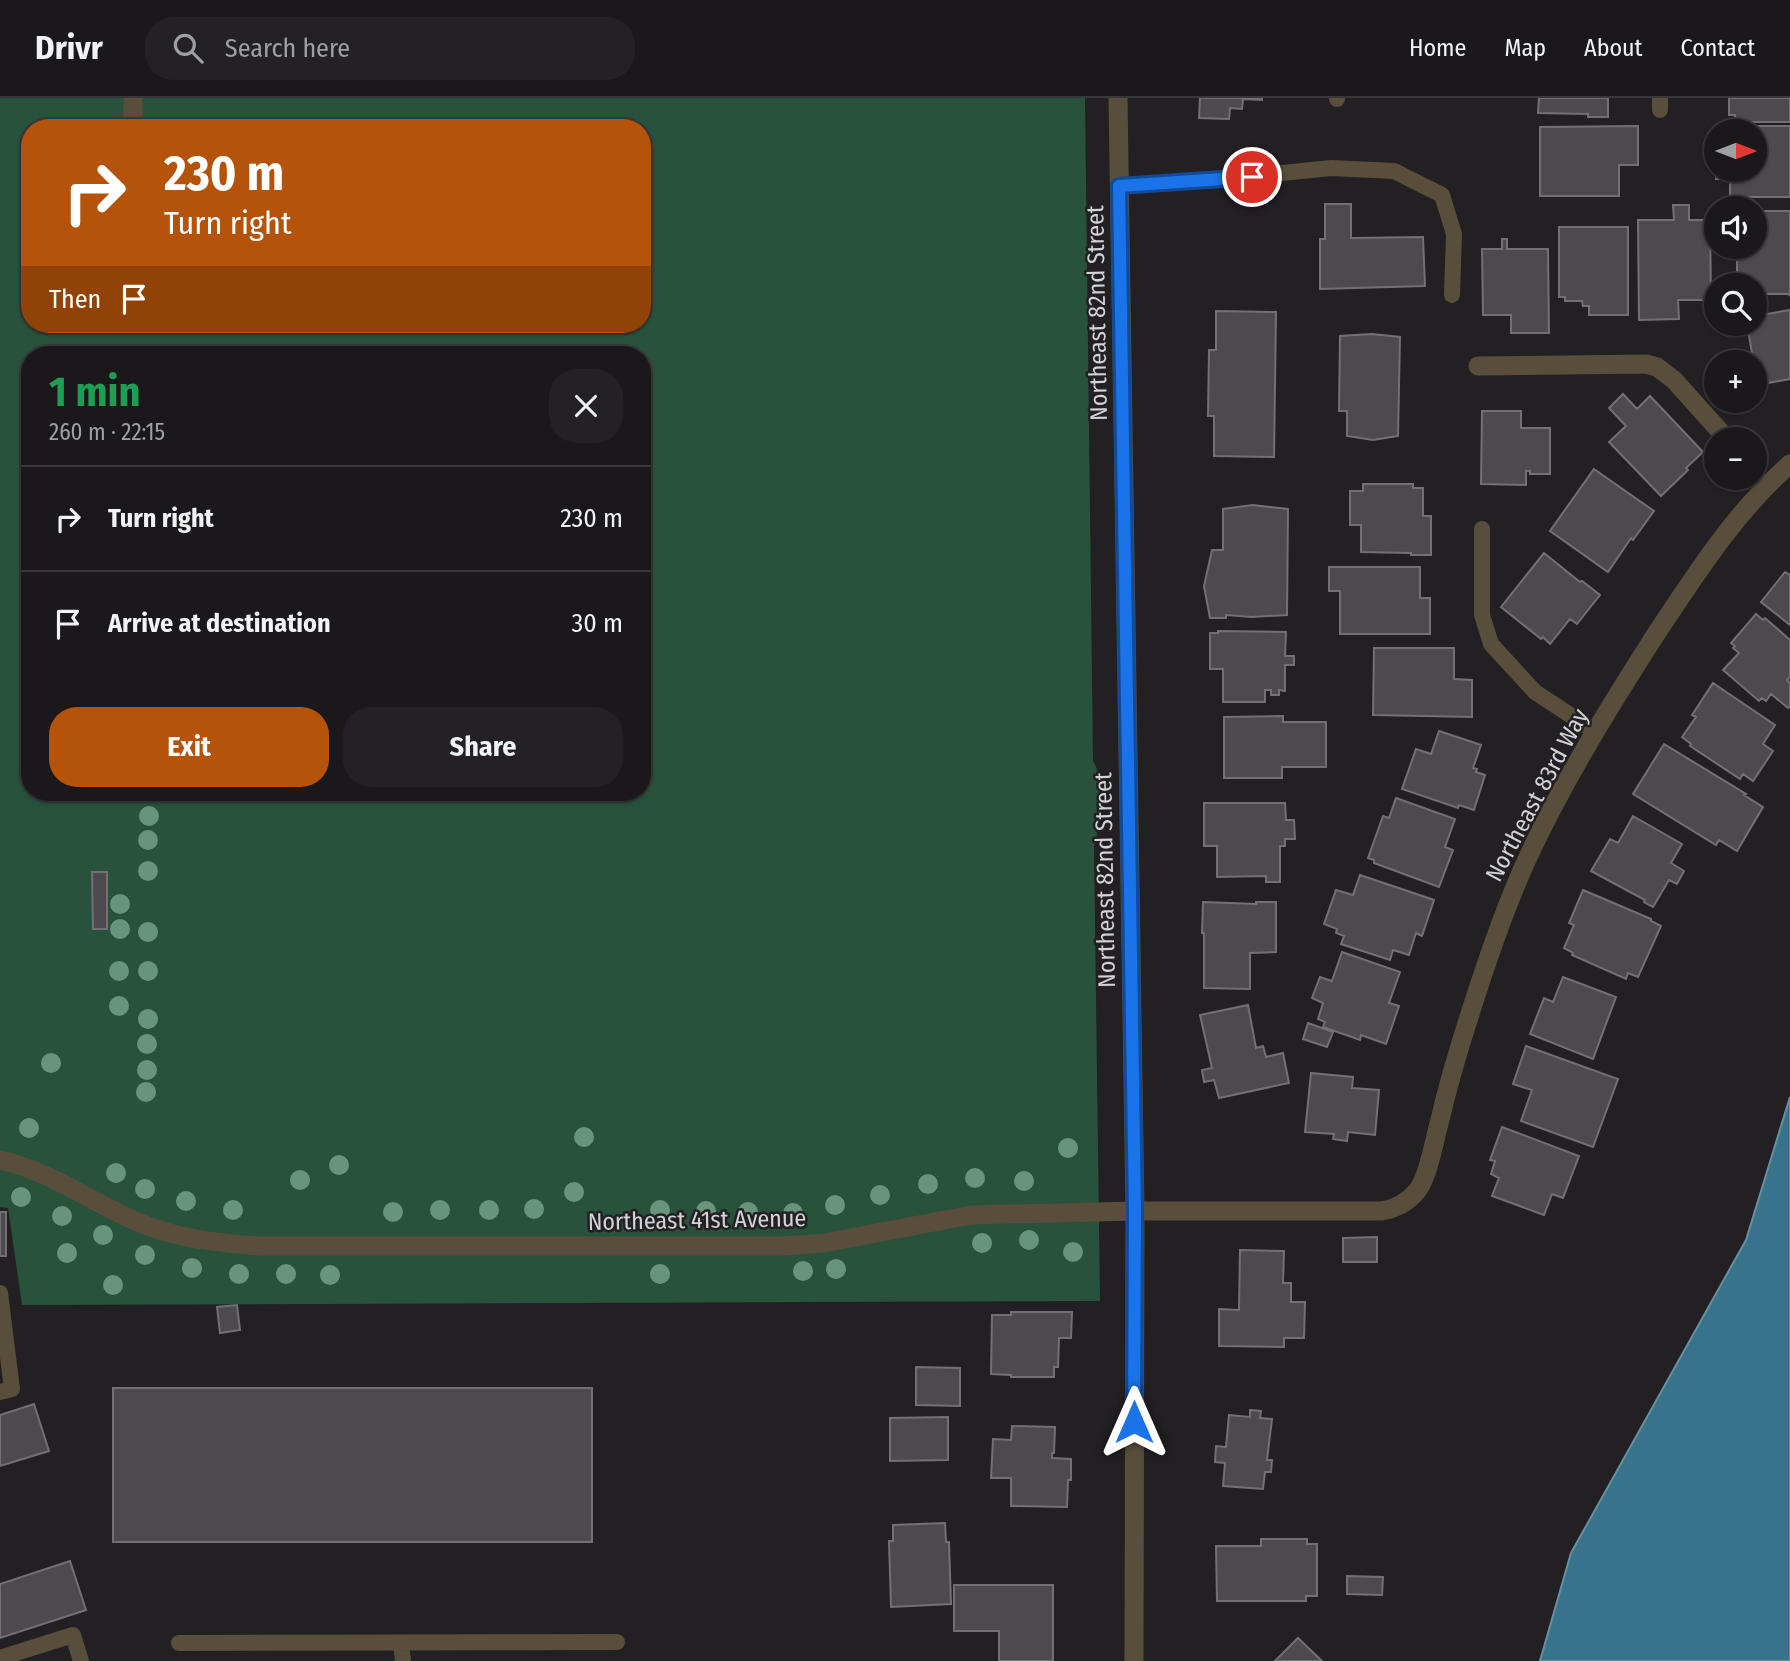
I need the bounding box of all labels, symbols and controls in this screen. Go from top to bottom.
search box [145,17,635,80]
text: Drivr [35,28,103,68]
icon: search [169,29,207,67]
text: Search here [225,33,350,64]
text: Home [1409,34,1466,62]
text: Map [1504,34,1546,62]
text: About [1584,34,1642,62]
text: Contact [1680,34,1755,62]
north arrow [1704,119,1768,182]
map controls [1704,119,1767,490]
text: 230 m [164,144,284,203]
icon: right [49,147,140,238]
pin [1222,147,1282,207]
icon: arrive [1233,158,1271,196]
button: sound [1704,196,1767,259]
text: Turn right [164,204,291,242]
street label: Northeast 82nd Street [1081,205,1113,421]
button: search [1704,273,1767,336]
icon: arrive [115,280,153,318]
text: Then [49,284,101,315]
button: + [1704,350,1767,413]
text: 1 min [49,367,140,417]
button: close [549,369,623,443]
text: 260 m · 22:15 [49,418,165,446]
button: − [1704,427,1767,490]
icon: right [49,500,87,538]
text: Turn right [108,503,214,534]
text: 230 m [560,503,623,534]
icon: arrive [49,605,87,643]
text: Arrive at destination [108,608,331,639]
text: 30 m [572,608,623,639]
street label: Northeast 83rd Way [1480,704,1594,886]
button: Exit [49,707,329,787]
button: Share [343,707,623,787]
street label: Northeast 82nd Street [1089,772,1121,988]
street label: Northeast 41st Avenue [587,1204,807,1236]
position arrow [1097,1385,1171,1459]

